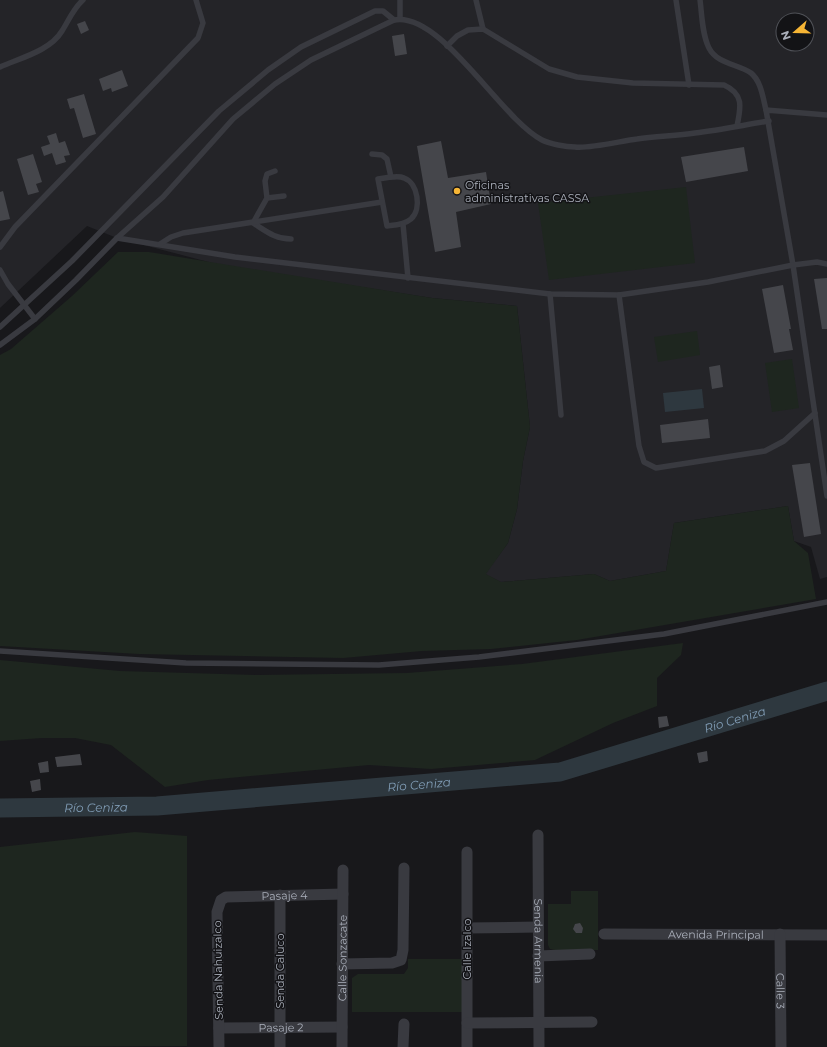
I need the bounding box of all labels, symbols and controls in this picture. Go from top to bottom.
north arrow [775,12,815,52]
text: N [778,29,794,42]
place label: Oficinas administrativas CASSA [465,178,589,205]
marker: Oficinas administrativas CASSA [452,186,462,196]
water label: Río Ceniza [702,703,767,735]
water label: Río Ceniza [387,774,451,794]
water label: Río Ceniza [64,799,128,815]
street label: Pasaje 4 [261,888,308,903]
street label: Senda Armenia [531,898,546,984]
street label: Calle Sonzacate [335,914,350,1001]
street label: Calle Izalco [460,918,474,980]
street label: Senda Nahuizalco [210,920,226,1020]
street label: Avenida Principal [668,927,764,942]
street label: Senda Caluco [273,933,287,1009]
street label: Calle 3 [773,973,788,1009]
street label: Pasaje 2 [258,1020,304,1035]

